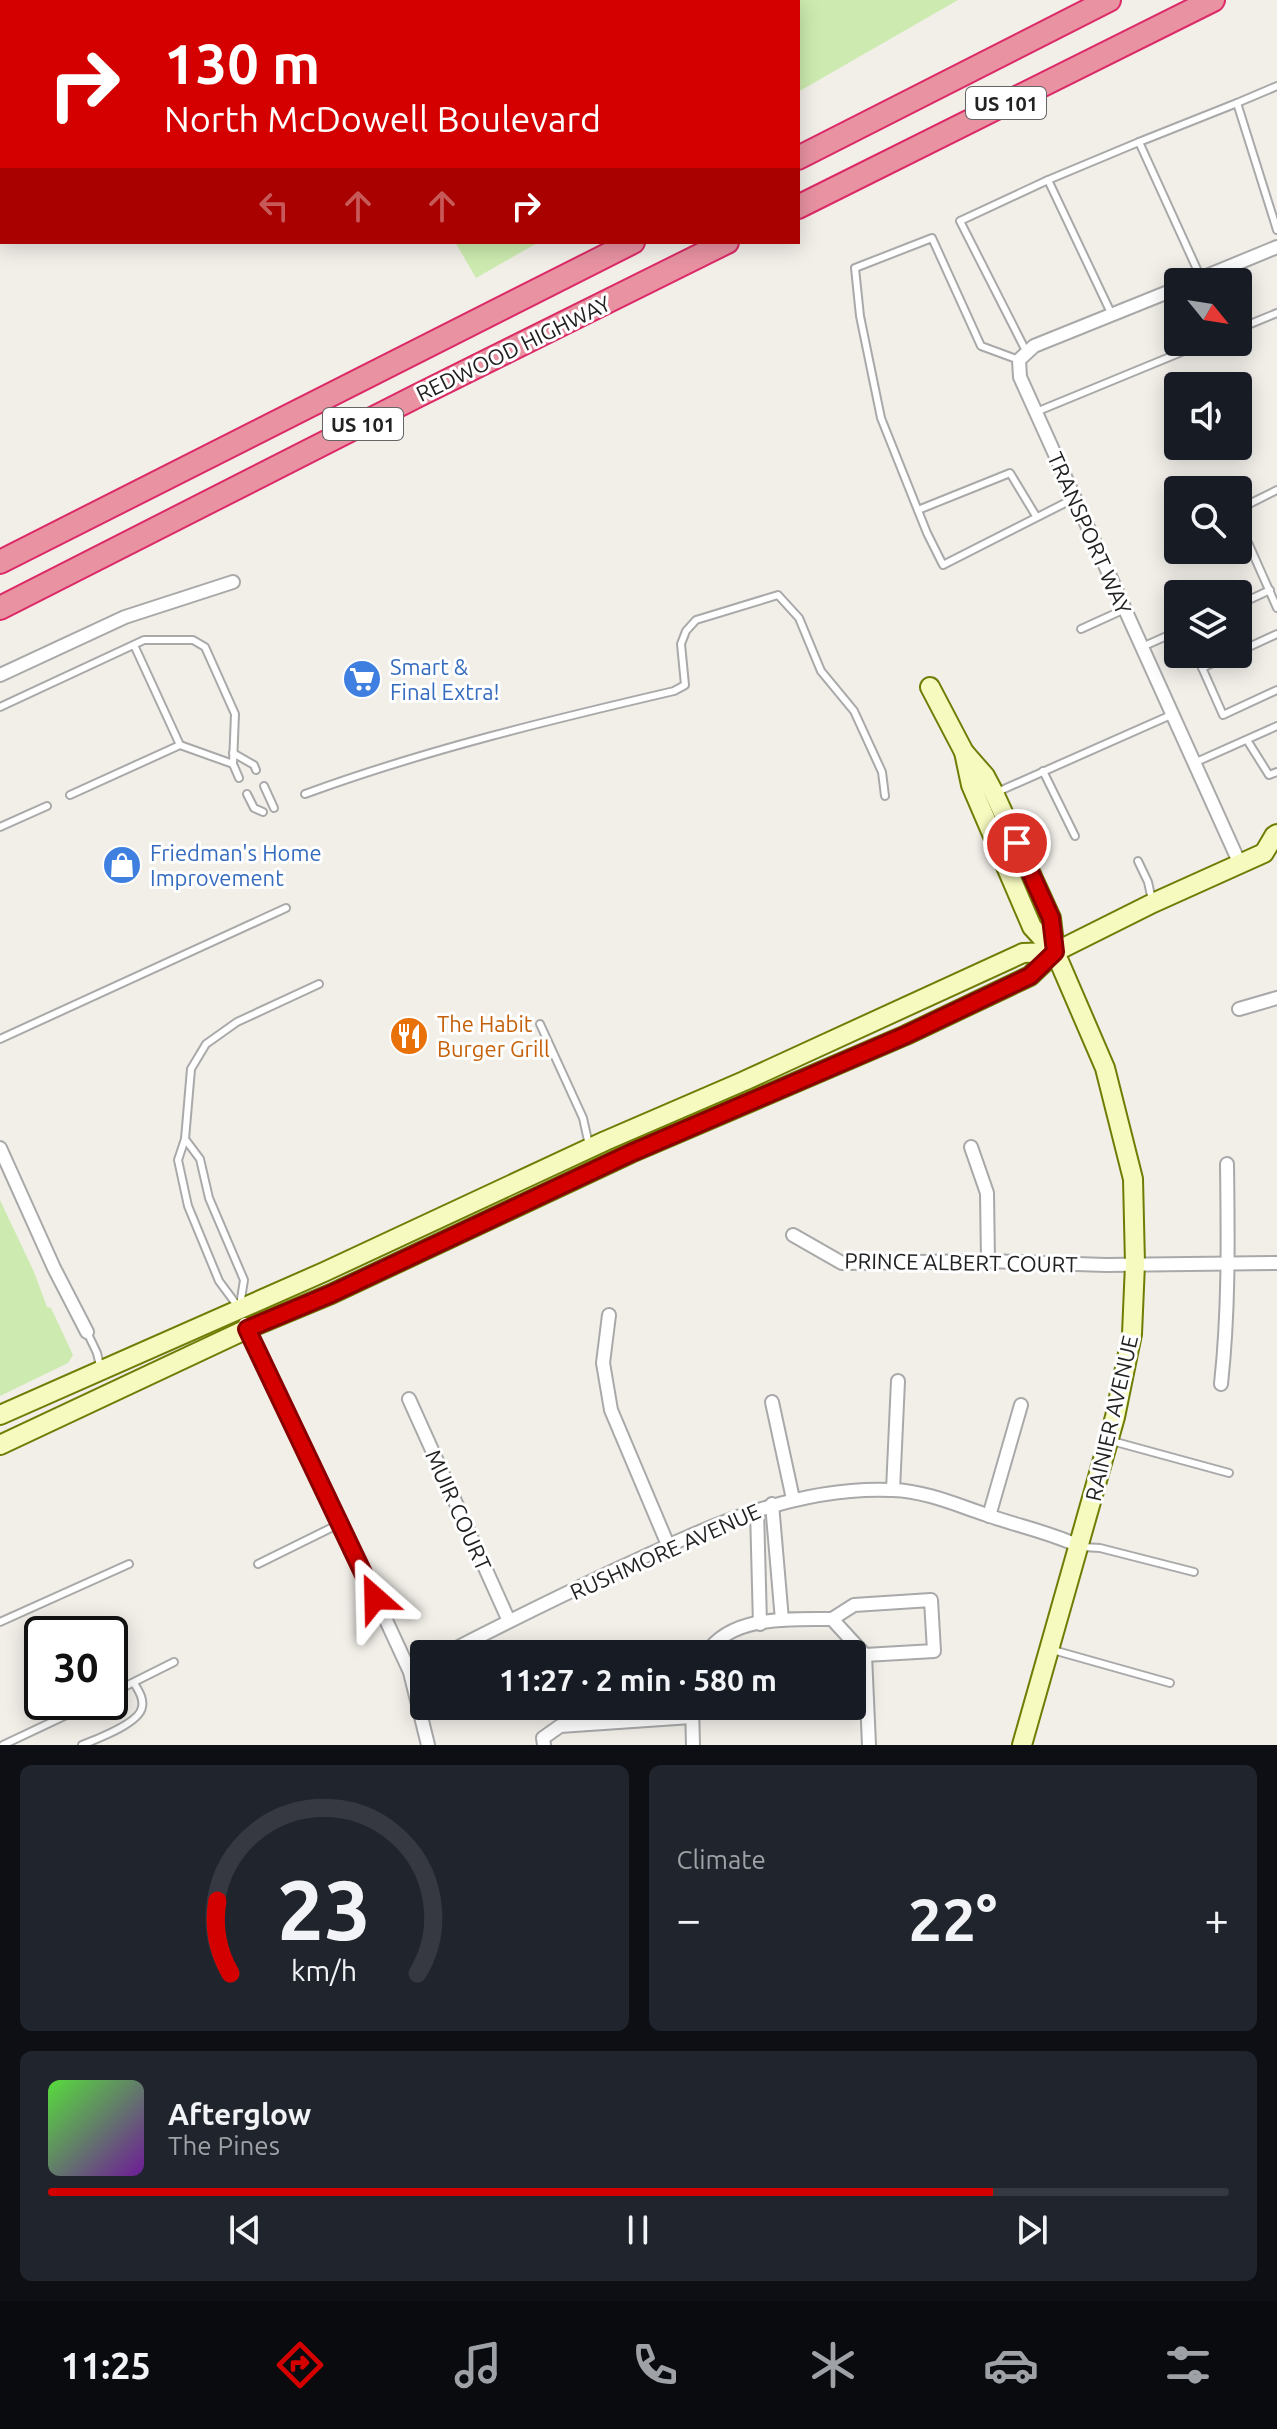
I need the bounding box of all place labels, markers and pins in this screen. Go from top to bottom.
place label: Smart & Final Extra! [390,654,500,704]
supermarket icon: Smart & Final Extra! [341,658,383,700]
pin [983,809,1051,877]
place label: Friedman's Home Improvement [150,840,322,890]
shop icon: Friedman's Home Improvement [101,844,143,886]
place label: The Habit Burger Grill [437,1011,550,1061]
restaurant icon: The Habit Burger Grill [388,1015,430,1057]

